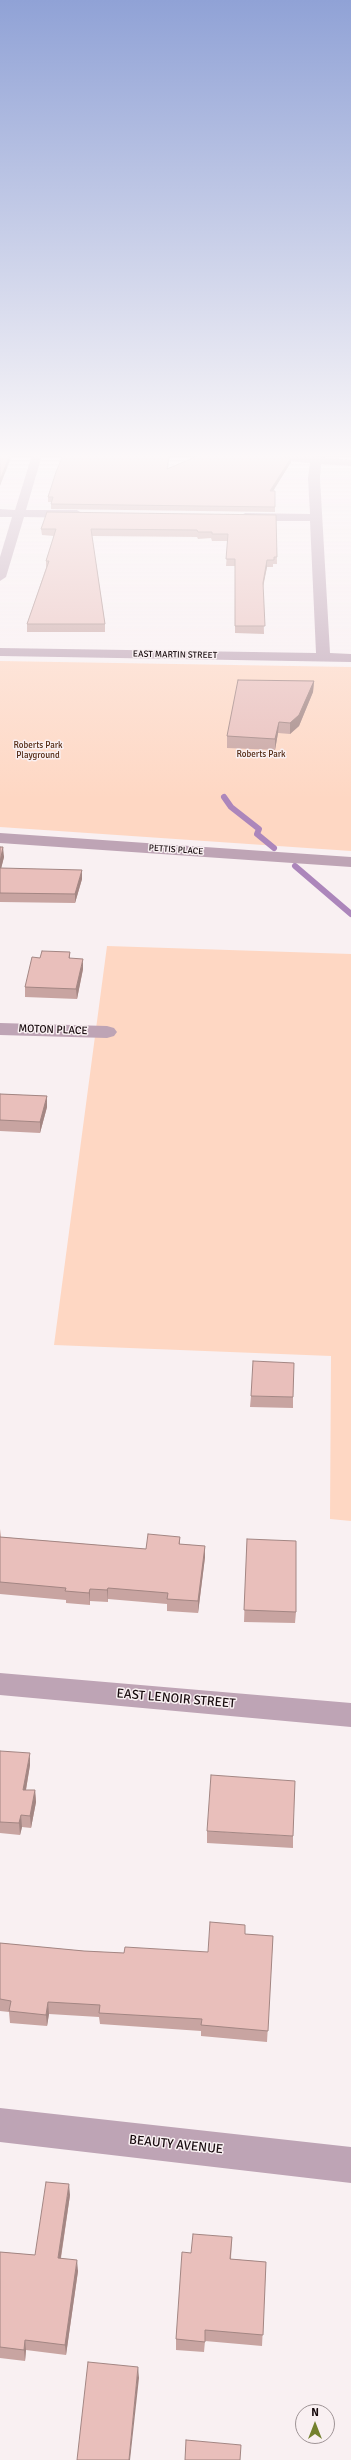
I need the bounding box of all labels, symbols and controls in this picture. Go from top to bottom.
street label: EAST MARTIN STREET [133,649,217,661]
park label: Roberts Park Playground [13,741,63,762]
park label: Roberts Park [236,750,286,760]
street label: PETTIS PLACE [148,843,204,857]
street label: MOTON PLACE [18,1022,88,1038]
street label: EAST LENOIR STREET [116,1686,236,1712]
street label: BEAUTY AVENUE [128,2132,224,2158]
north arrow [295,2404,335,2444]
text: N [311,2406,319,2419]

